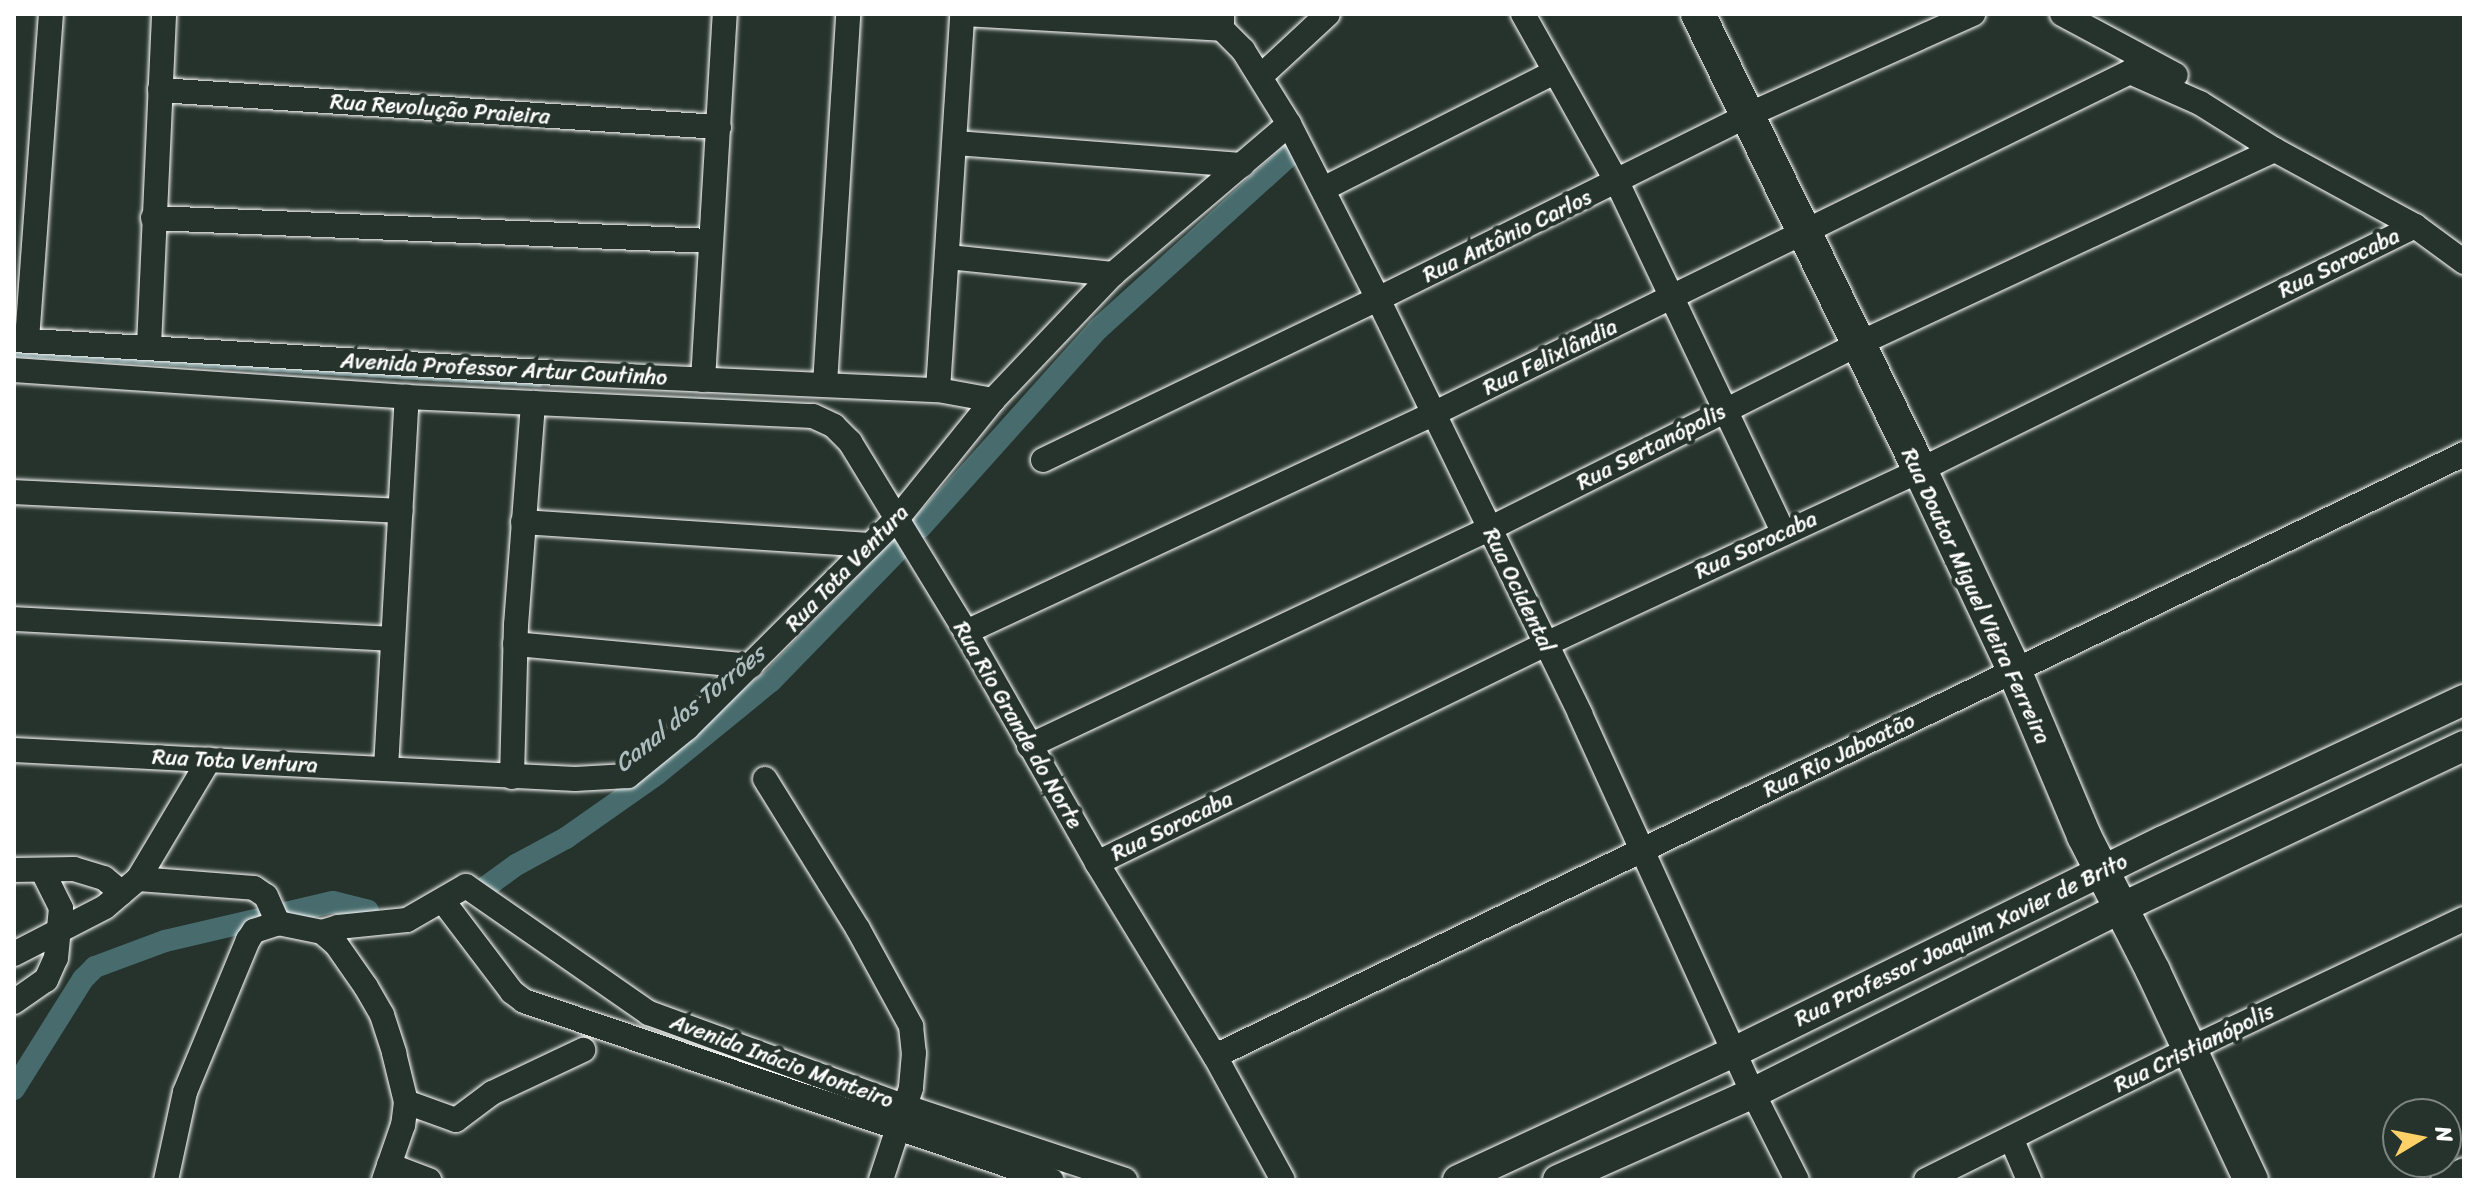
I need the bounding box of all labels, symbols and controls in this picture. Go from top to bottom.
street label: Rua Revolução Praieira [329,88,551,130]
street label: Rua Antônio Carlos [1418,184,1596,288]
street label: Rua Sorocaba [2274,222,2404,304]
street label: Rua Felixlândia [1478,313,1622,401]
street label: Avenida Professor Artur Coutinho [340,347,668,391]
street label: Rua Sertanópolis [1572,398,1730,496]
street label: Rua Doutor Miguel Vieira Ferreira [1896,444,2056,748]
street label: Rua Tota Ventura [780,499,914,637]
street label: Rua Sorocaba [1691,505,1821,585]
street label: Rua Ocidental [1478,524,1560,656]
street label: Rua Rio Grande do Norte [947,616,1089,834]
water label: Canal dos Torrões [609,640,771,778]
street label: Rua Rio Jaboatão [1759,707,1919,803]
street label: Rua Tota Ventura [152,743,318,779]
street label: Rua Sorocaba [1107,785,1237,867]
street label: Rua Professor Joaquim Xavier de Brito [1790,847,2132,1033]
street label: Rua Cristianópolis [2110,998,2278,1098]
street label: Avenida Inácio Monteiro [667,1008,897,1114]
north arrow [2382,1098,2462,1178]
text: N [2424,1123,2465,1145]

